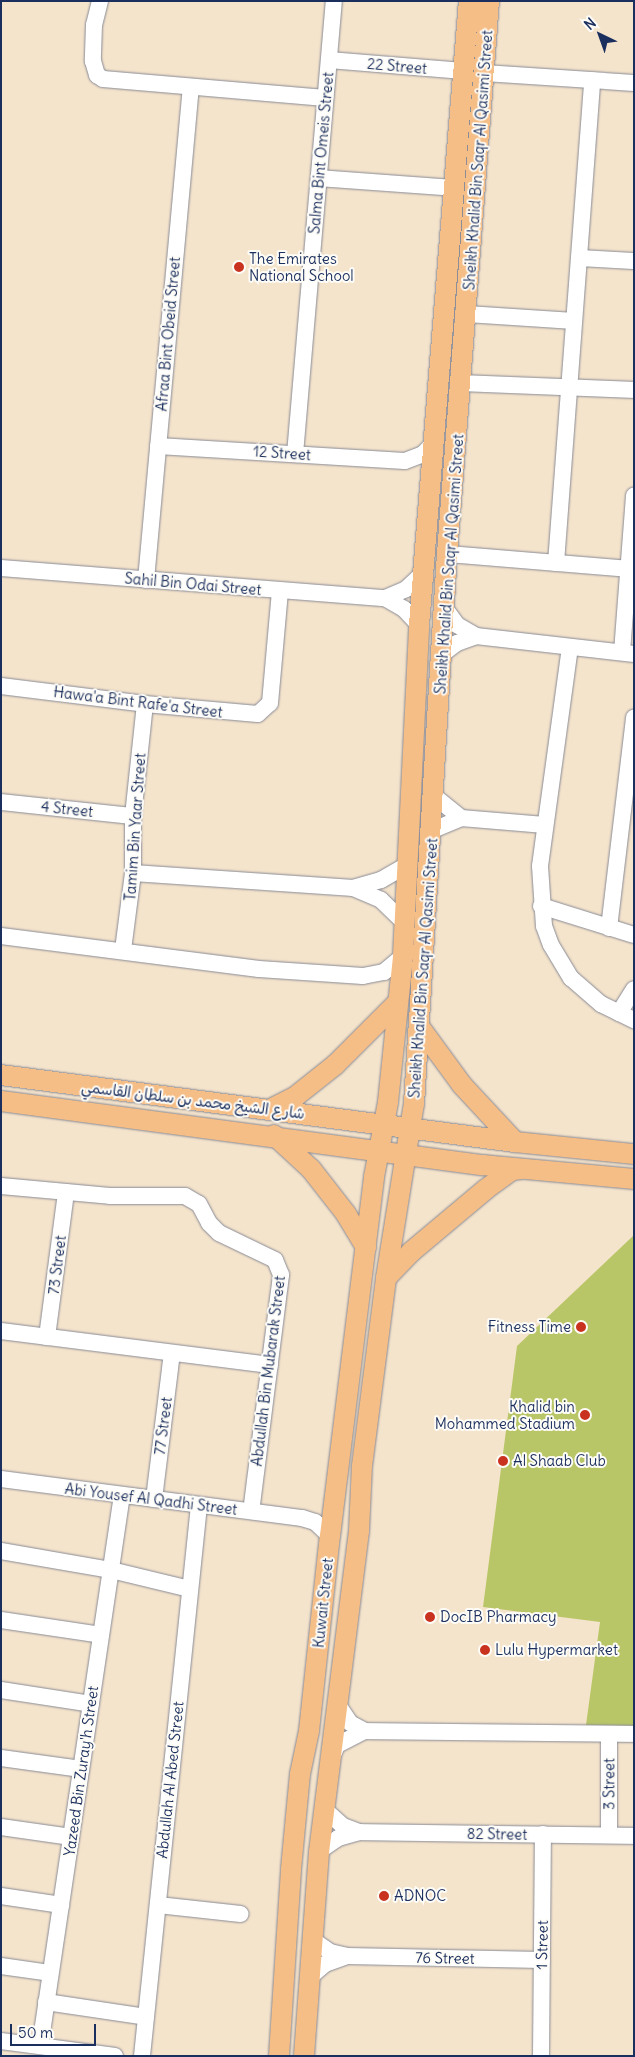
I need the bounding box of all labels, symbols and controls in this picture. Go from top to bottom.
north arrow [575,10,625,60]
text: N [580,14,600,34]
street label: Sheikh Khalid Bin Saqr Al Qasimi Street [460,29,496,291]
street label: 22 Street [366,54,428,78]
street label: Salma Bint Omeis Street [305,71,337,235]
place label: The Emirates National School [249,249,354,284]
street label: Afraa Bint Obeid Street [152,256,184,412]
marker: The Emirates National School [233,261,245,273]
street label: Sheikh Khalid Bin Saqr Al Qasimi Street [431,433,467,695]
street label: 12 Street [253,442,311,464]
street label: Sahil Bin Odai Street [124,569,262,599]
street label: Hawa'a Bint Rafe'a Street [52,683,224,721]
street label: Tamim Bin Yaar Street [121,752,149,902]
street label: 4 Street [40,797,94,821]
street label: Sheikh Khalid Bin Saqr Al Qasimi Street [405,837,441,1099]
street label: شارع الشيخ محمد بن سلطان القاسمي [80,1077,306,1123]
street label: 73 Street [44,1234,70,1296]
street label: Abdullah Bin Mubarak Street [247,1275,289,1467]
place label: Fitness Time [488,1318,571,1336]
marker: Fitness Time [575,1321,587,1333]
street label: 77 Street [151,1396,175,1456]
place label: Khalid bin Mohammed Stadium [435,1397,575,1432]
marker: Khalid bin Mohammed Stadium [579,1409,591,1421]
place label: Al Shaab Club [513,1452,606,1470]
marker: Al Shaab Club [497,1455,509,1467]
street label: Abi Yousef Al Qadhi Street [64,1479,238,1519]
street label: Kuwait Street [309,1557,337,1649]
place label: DocIB Pharmacy [440,1608,557,1626]
marker: DocIB Pharmacy [424,1611,436,1623]
place label: Lulu Hypermarket [495,1641,618,1659]
marker: Lulu Hypermarket [479,1644,491,1656]
street label: Yazeed Bin Zuray'h Street [60,1685,102,1857]
street label: Abdullah Al Abed Street [153,1701,187,1859]
street label: 3 Street [600,1758,618,1810]
street label: 82 Street [467,1824,527,1844]
place label: ADNOC [394,1887,446,1905]
marker: ADNOC [378,1890,390,1902]
street label: 1 Street [533,1920,551,1970]
street label: 76 Street [415,1948,475,1968]
scale bar [12,2014,99,2046]
text: 50 m [18,2023,53,2042]

